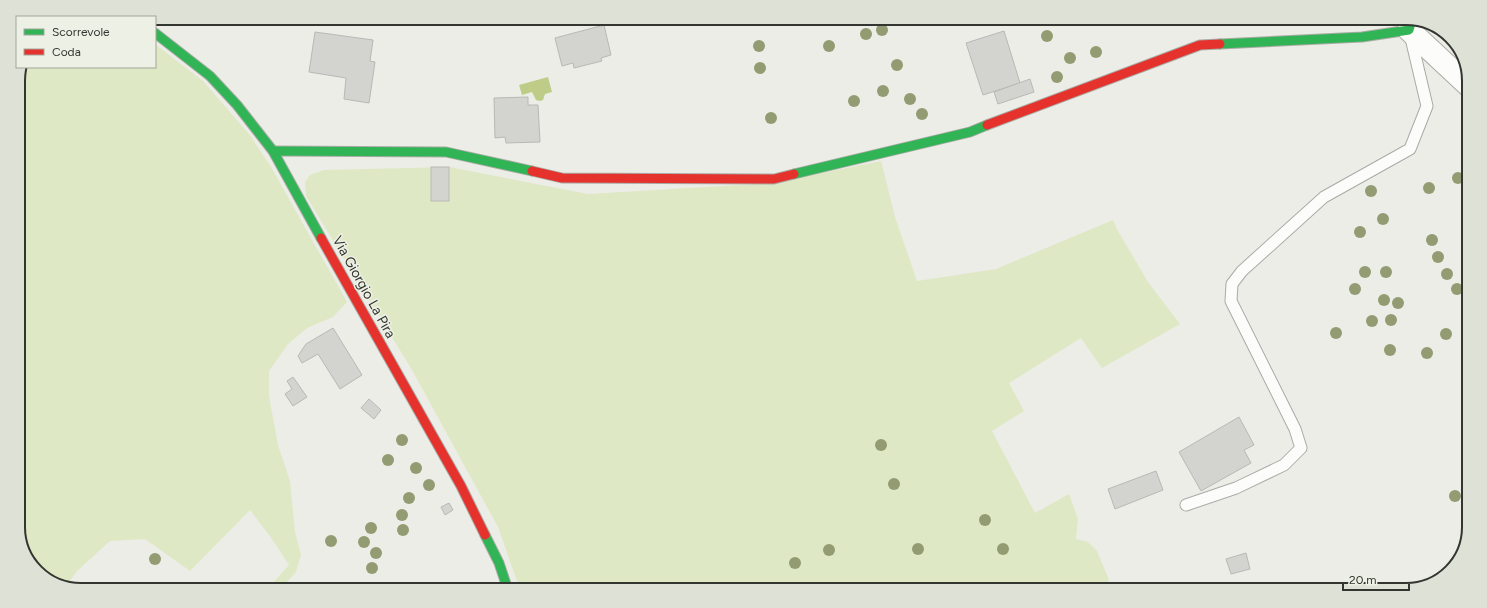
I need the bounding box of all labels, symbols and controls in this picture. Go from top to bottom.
legend [16,16,156,68]
text: Scorrevole [52,25,110,39]
text: Coda [52,45,81,59]
street label: Via Giorgio La Pira [329,233,399,341]
scale bar [1343,566,1409,592]
text: 20 m [1349,573,1377,587]

